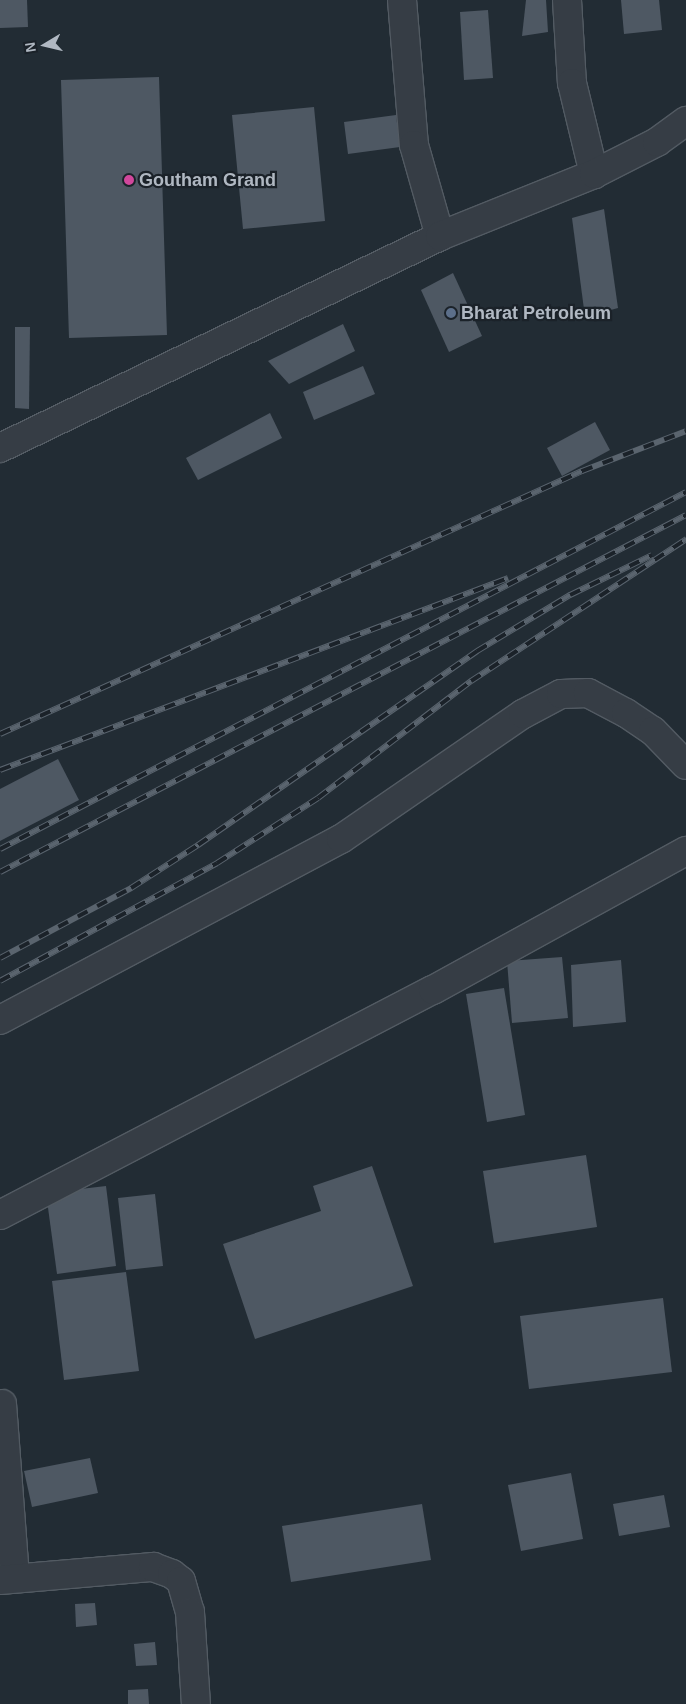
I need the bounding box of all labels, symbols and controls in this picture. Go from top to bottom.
north arrow [20,20,70,70]
text: N [21,41,39,54]
place label: Goutham Grand [139,169,276,191]
marker: Goutham Grand [123,174,135,186]
place label: Bharat Petroleum [461,302,611,324]
marker: Bharat Petroleum [445,307,457,319]

